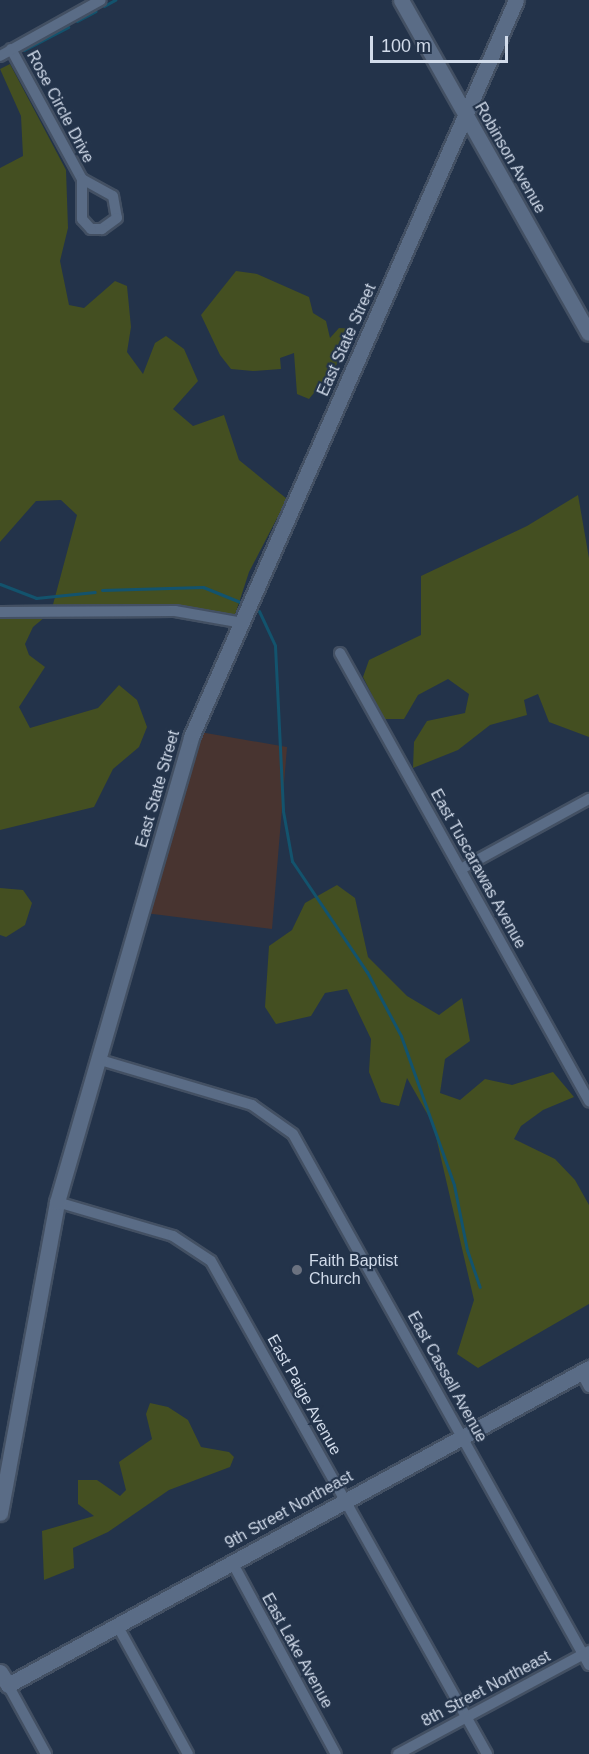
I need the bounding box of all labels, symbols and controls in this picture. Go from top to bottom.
scale bar [373,24,511,62]
text: 100 m [381,36,431,56]
street label: Rose Circle Drive [22,48,98,166]
street label: Robinson Avenue [470,99,550,217]
street label: East State Street [314,281,380,399]
street label: East State Street [132,728,184,850]
street label: East Tuscarawas Avenue [426,785,530,953]
place label: Faith Baptist Church [309,1251,398,1289]
marker: Faith Baptist Church [290,1263,304,1277]
street label: East Cassell Avenue [403,1308,491,1446]
street label: East Paige Avenue [263,1331,345,1459]
street label: 9th Street Northeast [222,1467,356,1553]
street label: East Lake Avenue [257,1590,337,1712]
street label: 8th Street Northeast [418,1647,554,1731]

